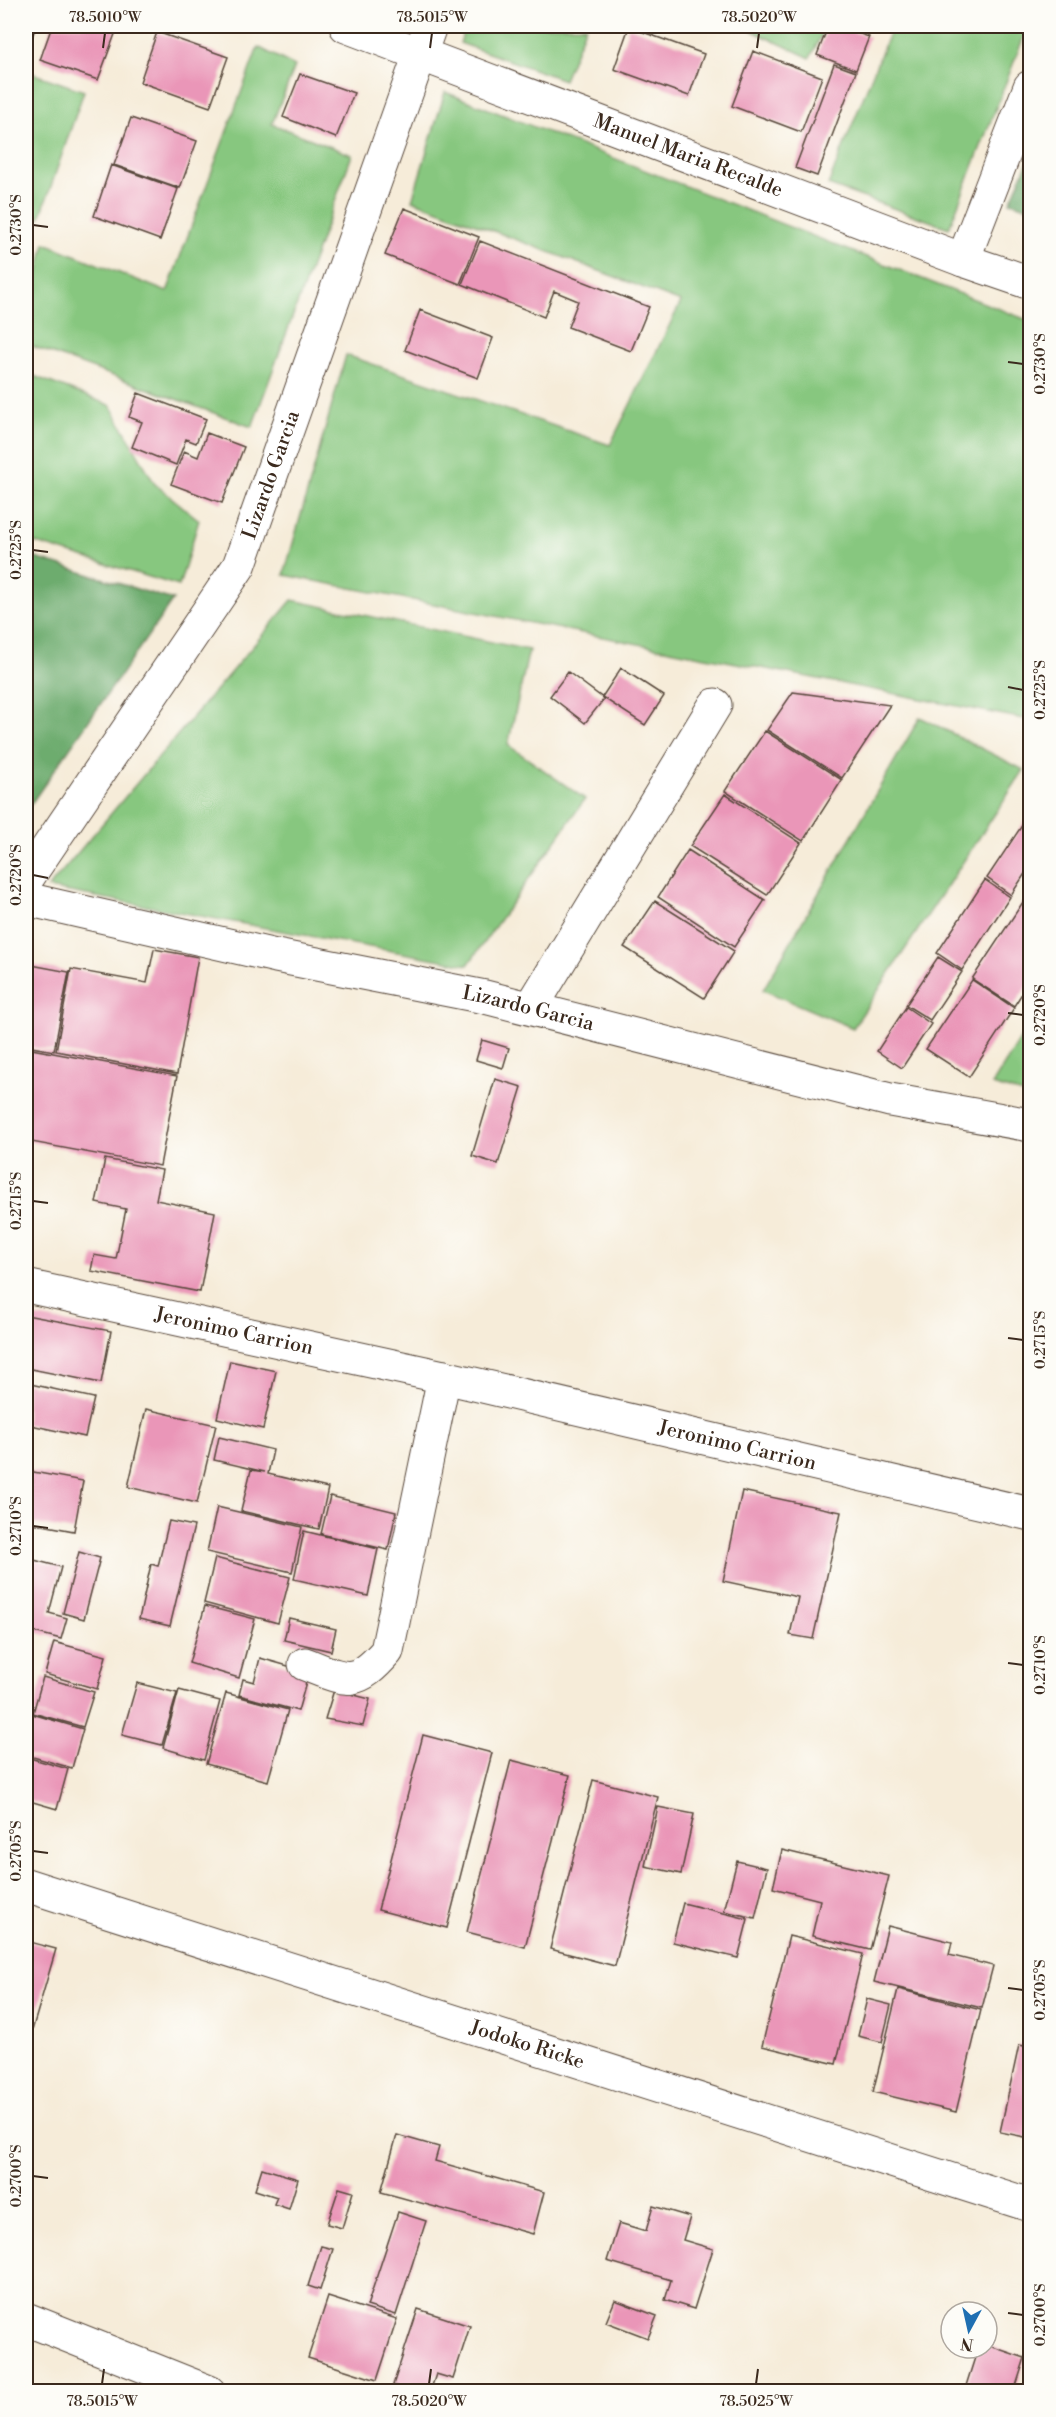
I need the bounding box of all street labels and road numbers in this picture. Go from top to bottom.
street label: Manuel Maria Recalde [590,109,786,203]
street label: Lizardo Garcia [237,406,306,543]
street label: Lizardo Garcia [460,980,598,1037]
street label: Jeronimo Carrion [152,1302,316,1361]
street label: Jeronimo Carrion [655,1415,819,1476]
street label: Jodoko Ricke [466,2014,588,2075]

